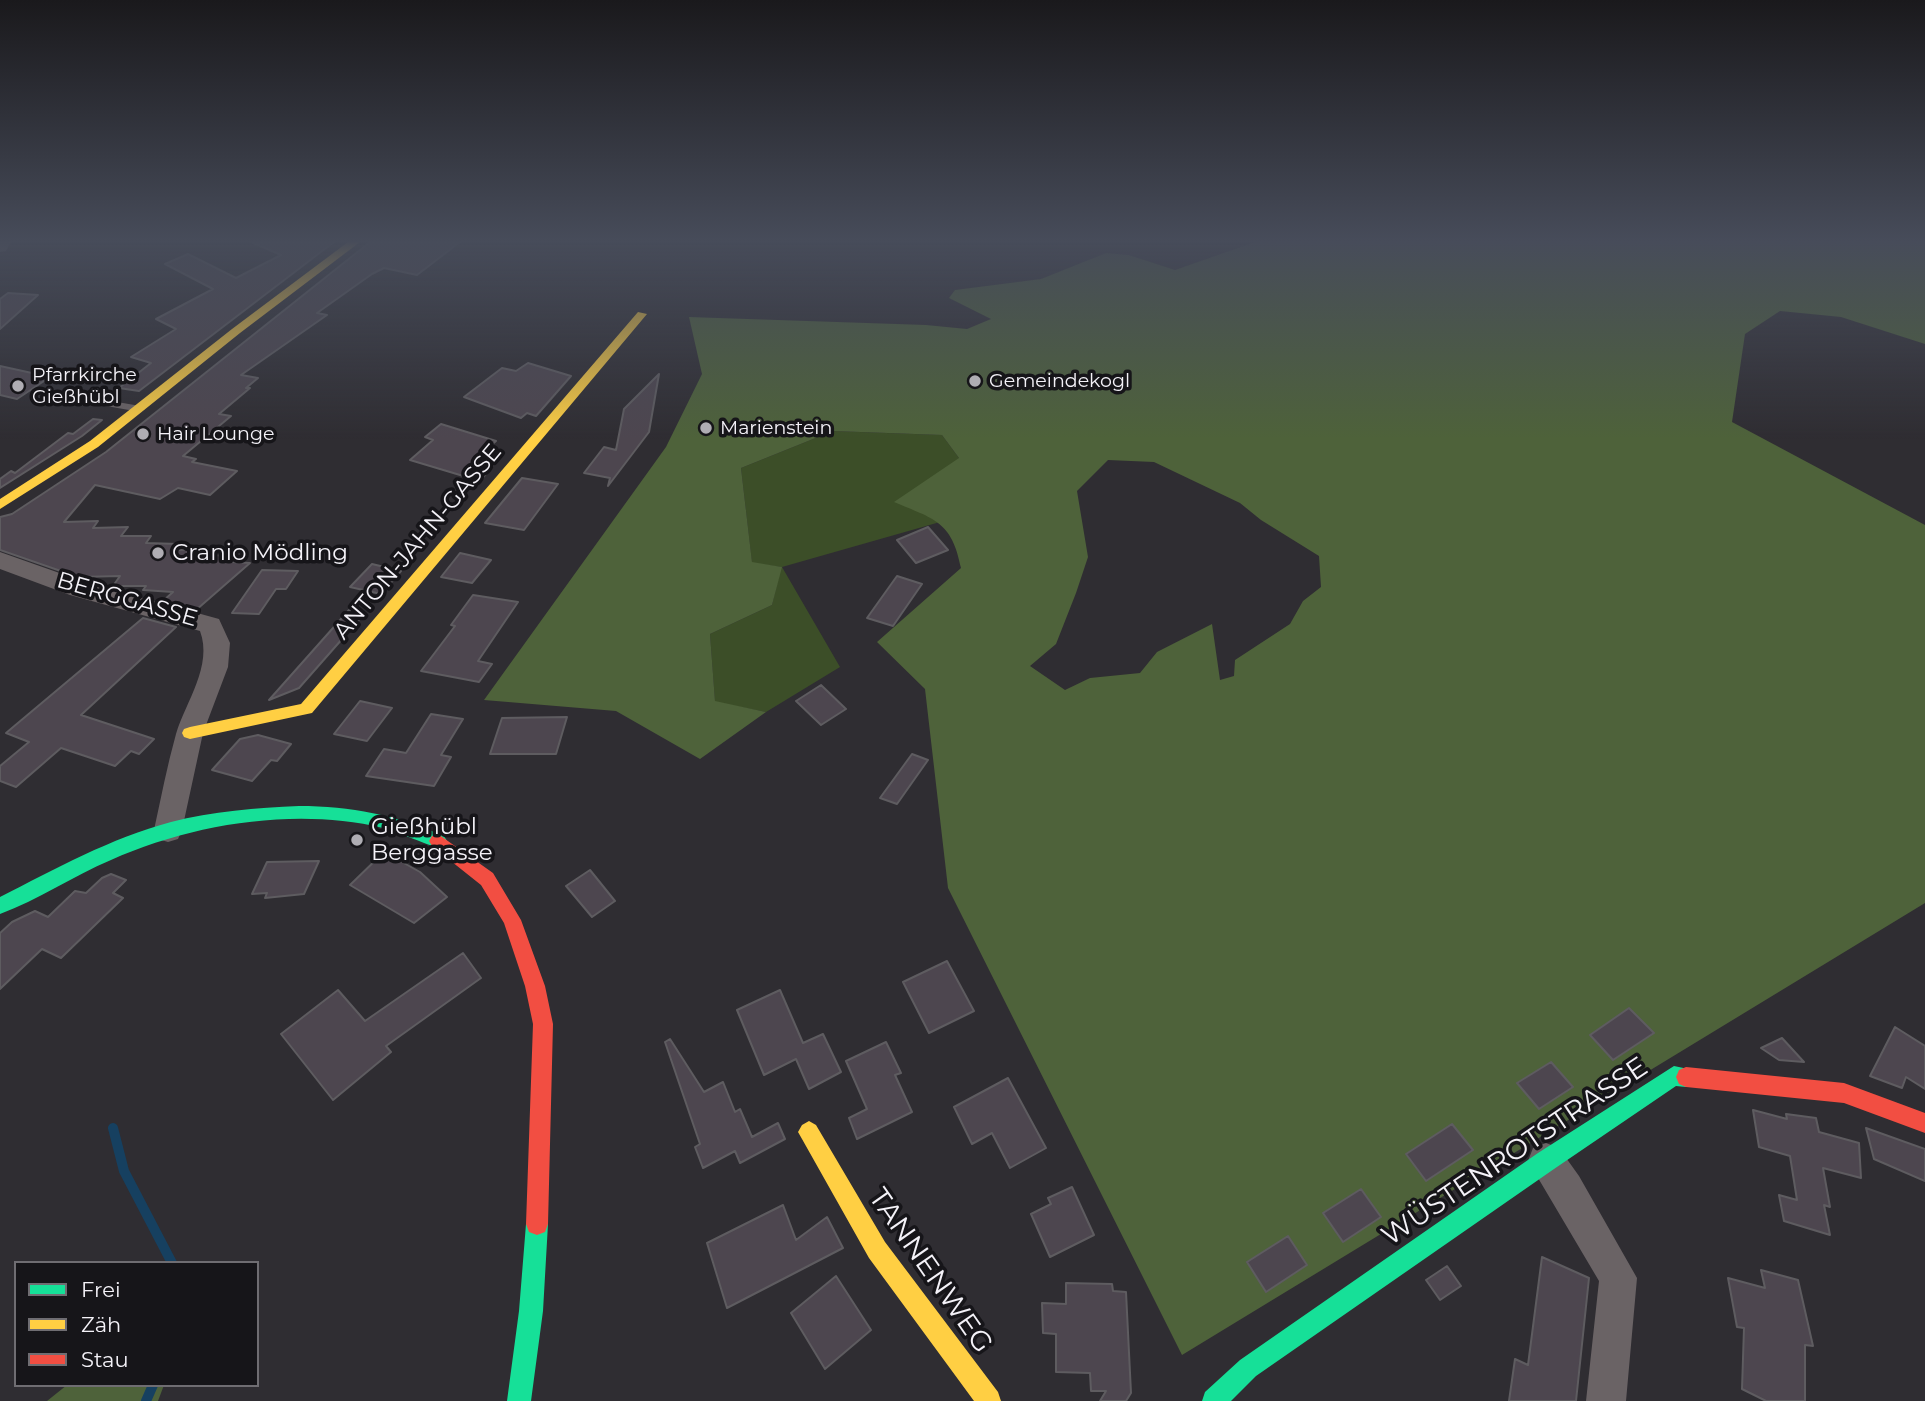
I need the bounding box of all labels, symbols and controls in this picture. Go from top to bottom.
place label: Pfarrkirche Gießhübl [32,364,137,408]
place label: Gemeindekogl [989,370,1130,392]
marker: Gemeindekogl [967,373,983,389]
marker: Pfarrkirche Gießhübl [10,378,26,394]
place label: Marienstein [720,417,832,439]
marker: Marienstein [698,420,714,436]
place label: Hair Lounge [157,423,274,445]
marker: Hair Lounge [135,426,151,442]
street label: ANTON-JAHN-GASSE [328,439,508,645]
place label: Cranio Mödling [172,539,348,567]
marker: Cranio Mödling [150,545,166,561]
street label: BERGGASSE [53,567,201,633]
place label: Gießhübl Berggasse [371,813,493,867]
marker: Gießhübl Berggasse [349,832,365,848]
street label: WÜSTENROTSTRASSE [1376,1050,1654,1254]
street label: TANNENWEG [861,1182,999,1360]
legend [14,1261,259,1387]
text: Frei [81,1277,121,1302]
text: Zäh [81,1312,121,1337]
text: Stau [81,1347,129,1372]

